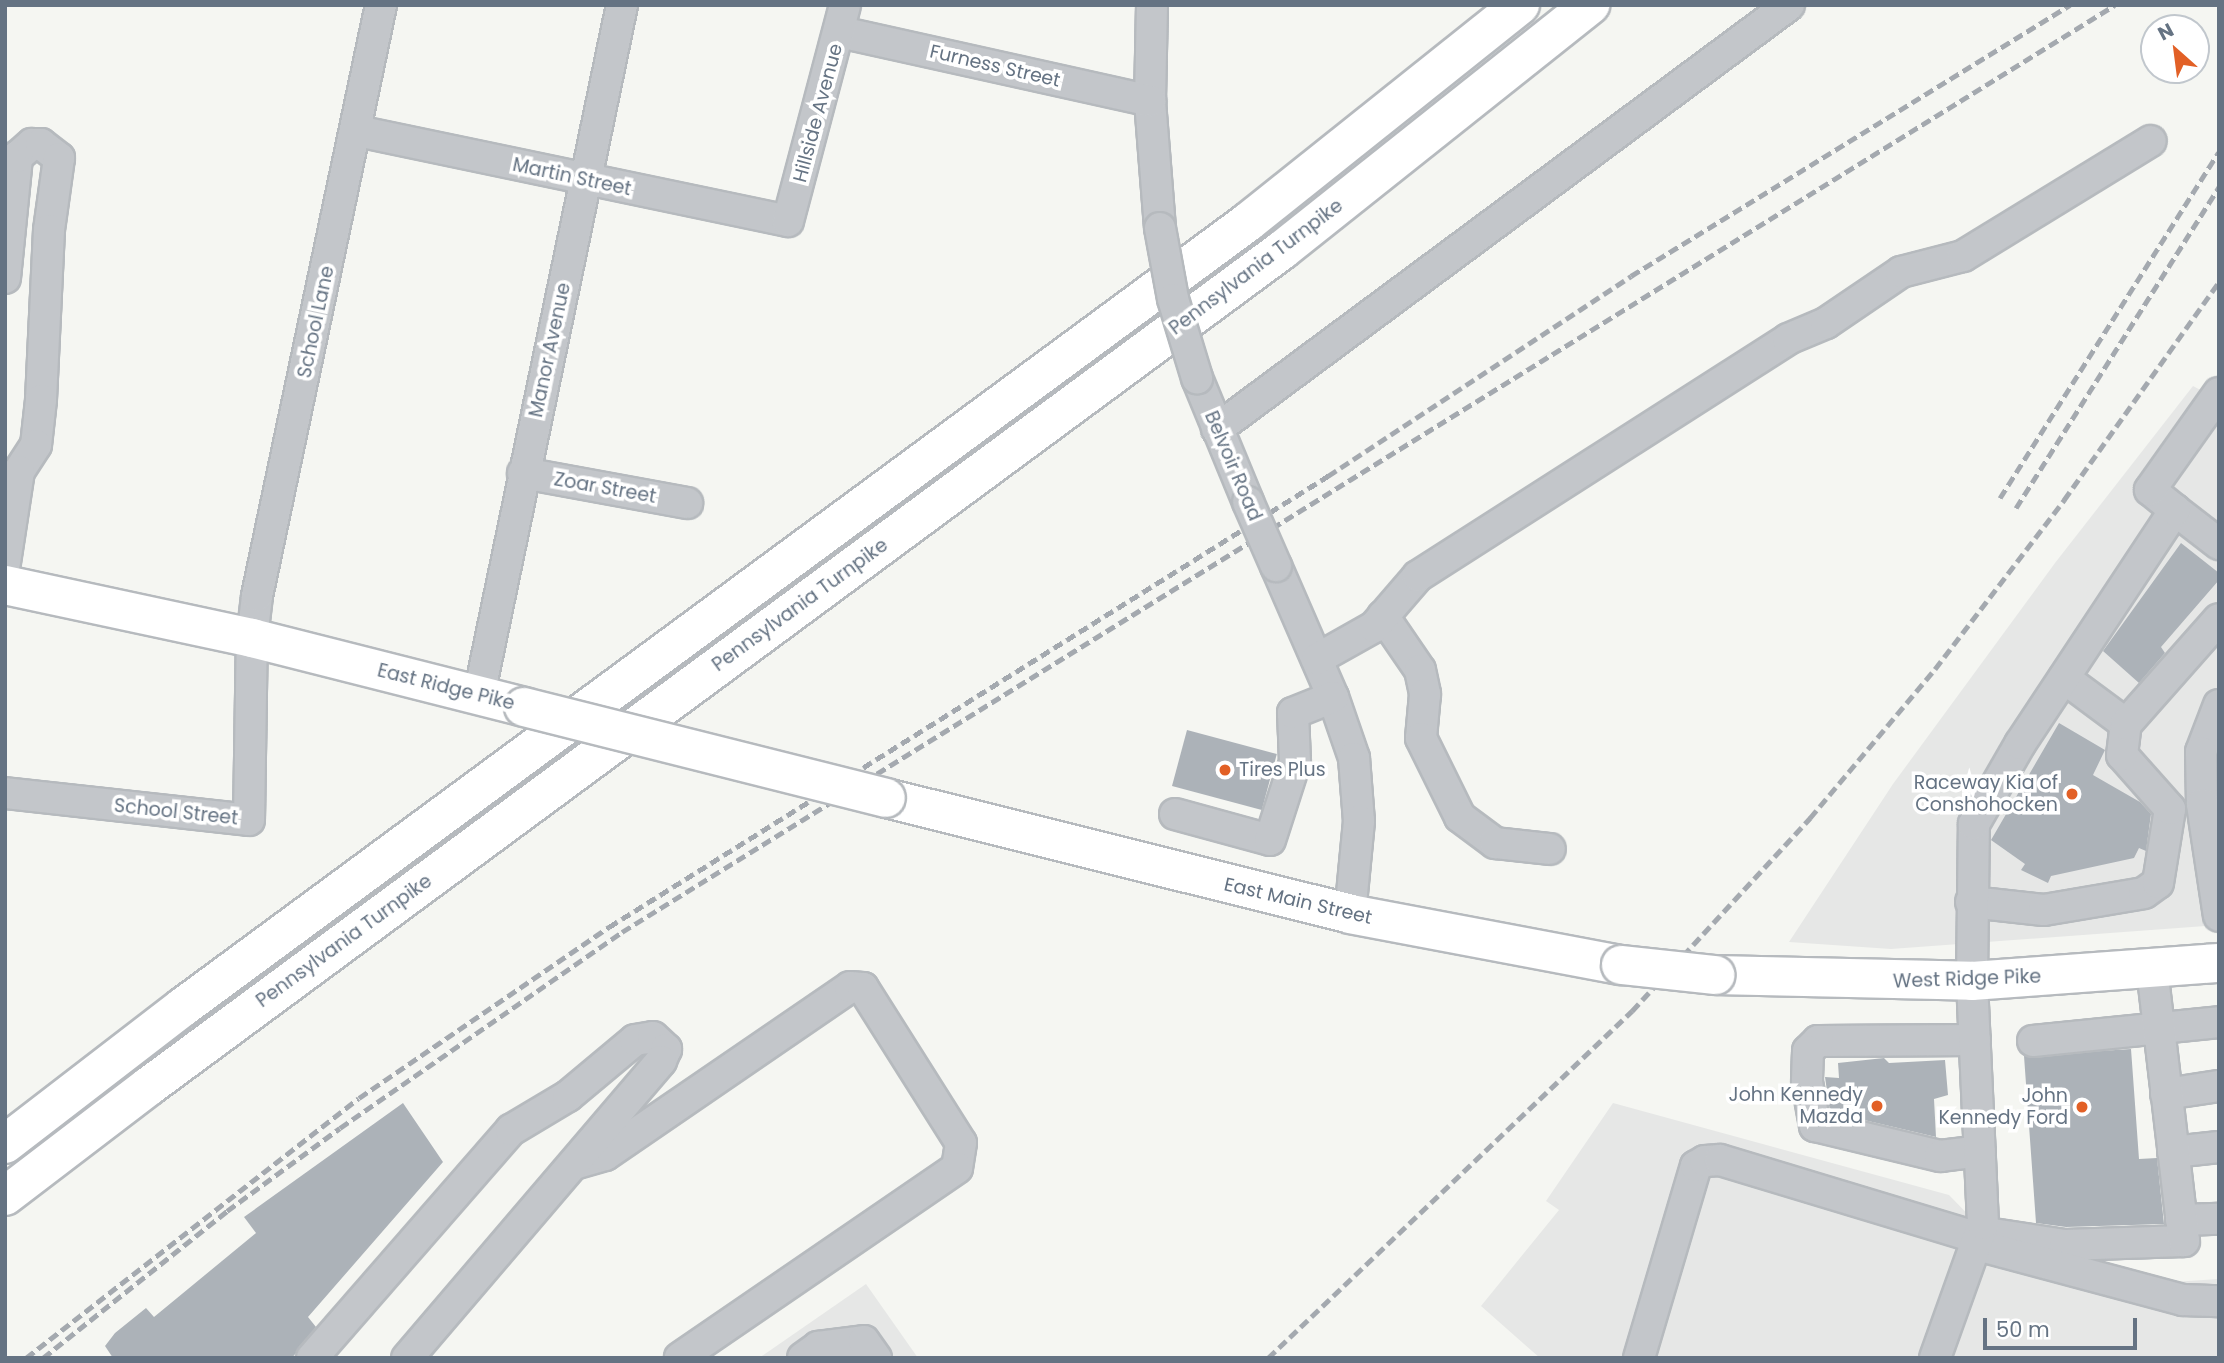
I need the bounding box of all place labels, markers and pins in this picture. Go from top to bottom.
place label: Tires Plus [1239,759,1326,781]
marker: Tires Plus [1217,762,1233,778]
place label: Raceway Kia of Conshohocken [1914,772,2058,816]
marker: Raceway Kia of Conshohocken [2064,786,2080,802]
place label: John Kennedy Mazda [1729,1084,1863,1128]
place label: John Kennedy Ford [1938,1085,2068,1129]
marker: John Kennedy Mazda [1869,1098,1885,1114]
marker: John Kennedy Ford [2074,1099,2090,1115]

